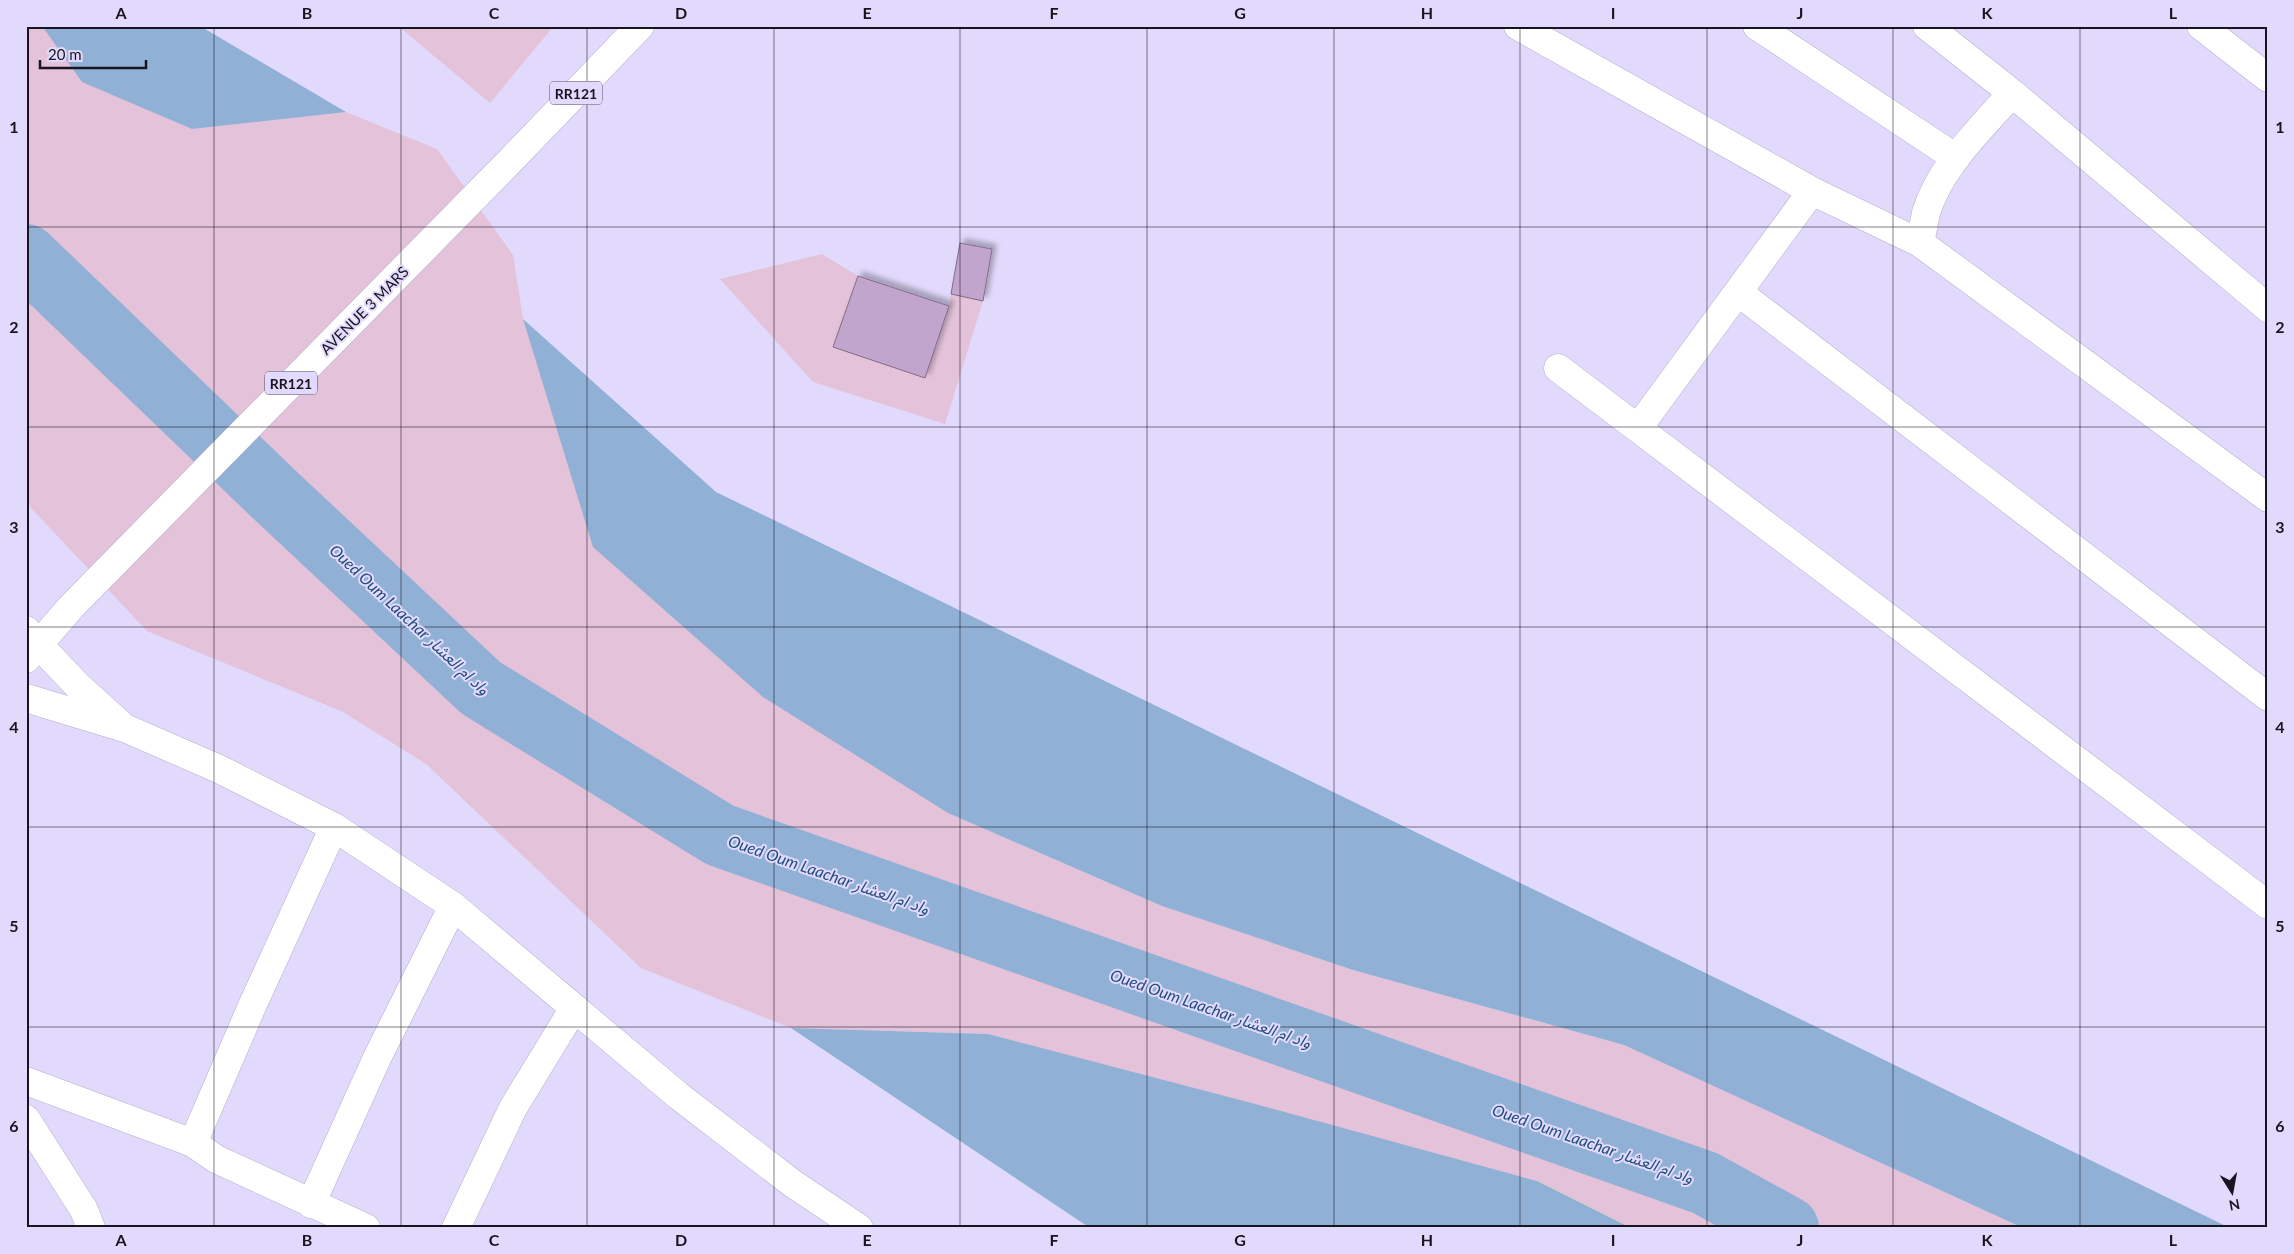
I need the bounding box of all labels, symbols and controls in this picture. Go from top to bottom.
text: A [114,3,127,22]
text: B [302,3,312,22]
text: C [489,3,500,22]
text: D [675,3,687,22]
text: E [862,3,872,22]
text: F [1049,3,1059,22]
text: G [1234,3,1246,22]
text: H [1421,3,1433,22]
text: I [1611,3,1615,22]
text: J [1797,3,1803,22]
text: K [1982,3,1994,22]
text: L [2169,3,2178,22]
scale bar [40,38,146,70]
text: 20 m [48,45,82,63]
road number: RR121 [550,82,602,105]
text: 1 [9,117,19,136]
text: 1 [2275,117,2285,136]
street label: AVENUE 3 MARS [316,262,412,358]
text: 2 [9,317,19,336]
text: 2 [2275,317,2285,336]
road number: RR121 [265,372,317,394]
text: 3 [9,517,19,536]
text: 3 [2275,517,2285,536]
water label: Oued Oum Laachar واد ام العشار [323,540,494,701]
text: 4 [9,717,19,736]
text: 4 [2275,717,2285,736]
water label: Oued Oum Laachar واد ام العشار [725,831,932,921]
text: 5 [9,916,19,935]
text: 5 [2275,916,2285,935]
water label: Oued Oum Laachar واد ام العشار [1107,965,1314,1055]
water label: Oued Oum Laachar واد ام العشار [1489,1100,1696,1190]
text: 6 [9,1116,19,1135]
text: 6 [2275,1116,2285,1135]
north arrow [2206,1166,2256,1216]
text: N [2228,1196,2241,1215]
text: A [114,1230,127,1249]
text: B [302,1230,312,1249]
text: C [489,1230,500,1249]
text: D [675,1230,687,1249]
text: E [862,1230,872,1249]
text: F [1049,1230,1059,1249]
text: G [1234,1230,1246,1249]
text: H [1421,1230,1433,1249]
text: I [1611,1230,1615,1249]
text: J [1797,1230,1803,1249]
text: K [1982,1230,1994,1249]
text: L [2169,1230,2178,1249]

